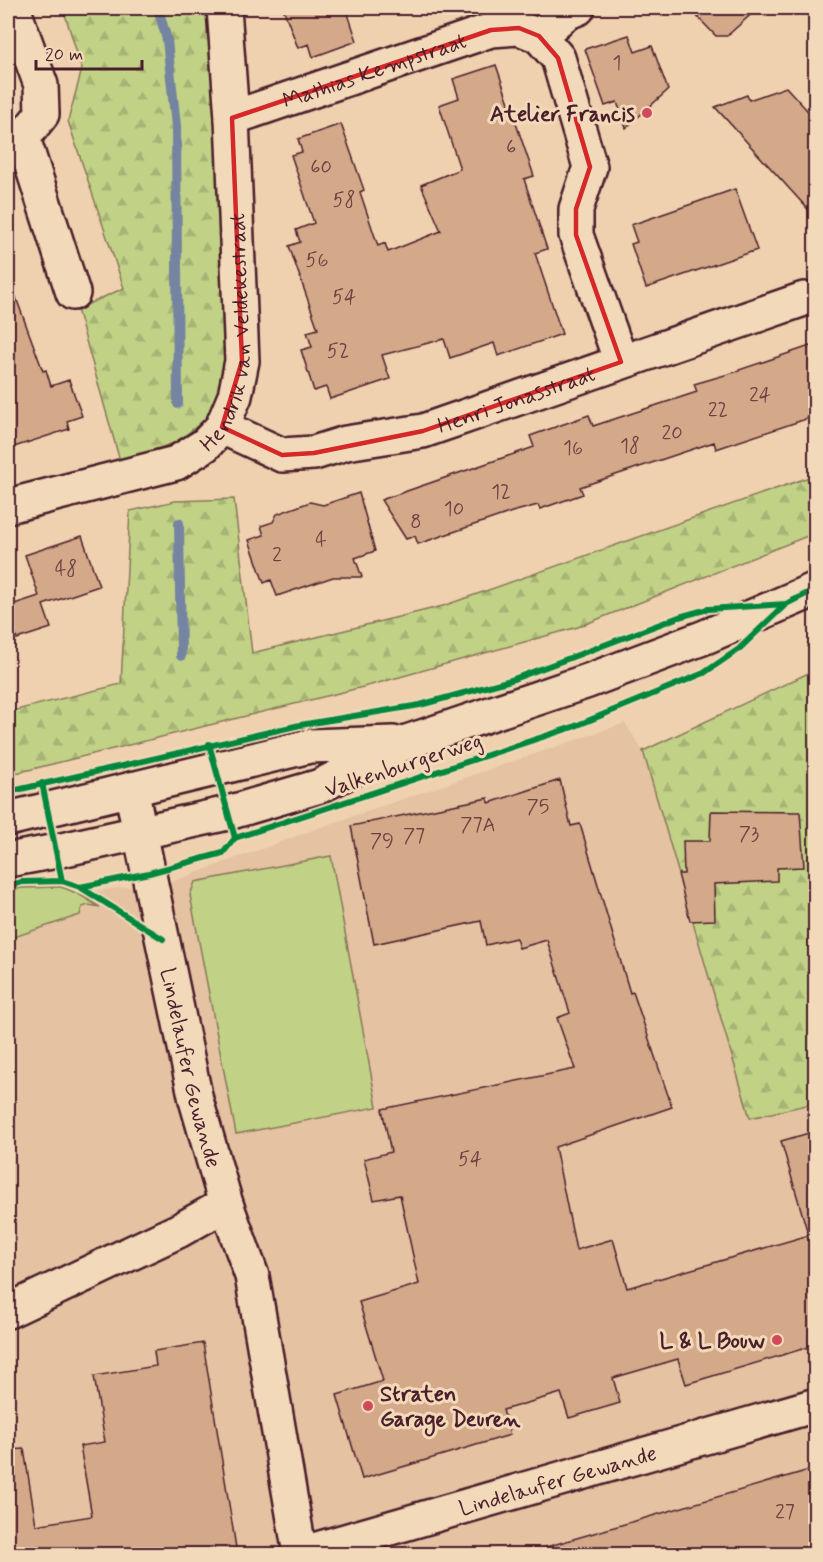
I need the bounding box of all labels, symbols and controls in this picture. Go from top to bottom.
street label: Mathias Kempstraat [279,27,470,116]
scale bar [36,33,142,71]
text: 20 m [45,43,83,67]
house number: 1 [613,50,621,77]
place label: Atelier Francis [490,101,635,129]
marker: Atelier Francis [640,106,654,120]
house number: 6 [506,134,516,161]
house number: 60 [310,154,332,181]
house number: 58 [333,187,355,214]
street label: Hendrik van Veldekestraat [194,212,259,458]
house number: 56 [305,247,329,274]
house number: 54 [332,284,356,311]
house number: 52 [327,338,349,365]
street label: Henri Jonasstraat [434,360,599,441]
house number: 24 [749,382,771,409]
house number: 22 [708,397,728,424]
house number: 20 [661,420,683,447]
house number: 18 [620,433,640,460]
house number: 16 [563,435,583,462]
house number: 12 [491,479,511,506]
house number: 10 [444,496,464,523]
house number: 8 [410,509,422,536]
house number: 4 [315,527,327,554]
house number: 2 [272,542,282,569]
house number: 48 [55,556,77,583]
street label: Valkenburgerweg [321,727,486,806]
house number: 75 [527,794,549,821]
house number: 77A [460,812,496,839]
house number: 73 [739,821,759,848]
house number: 77 [403,823,425,850]
house number: 79 [370,828,394,855]
street label: Lindelaufer Gewande [153,965,227,1171]
house number: 54 [458,1146,482,1173]
place label: L & L Bouw [660,1328,766,1356]
marker: L & L Bouw [770,1333,784,1347]
place label: Straten Garage Deuren [380,1381,521,1437]
marker: Straten Garage Deuren [361,1399,375,1413]
street label: Lindelaufer Gewande [456,1440,660,1523]
house number: 27 [775,1499,795,1526]

